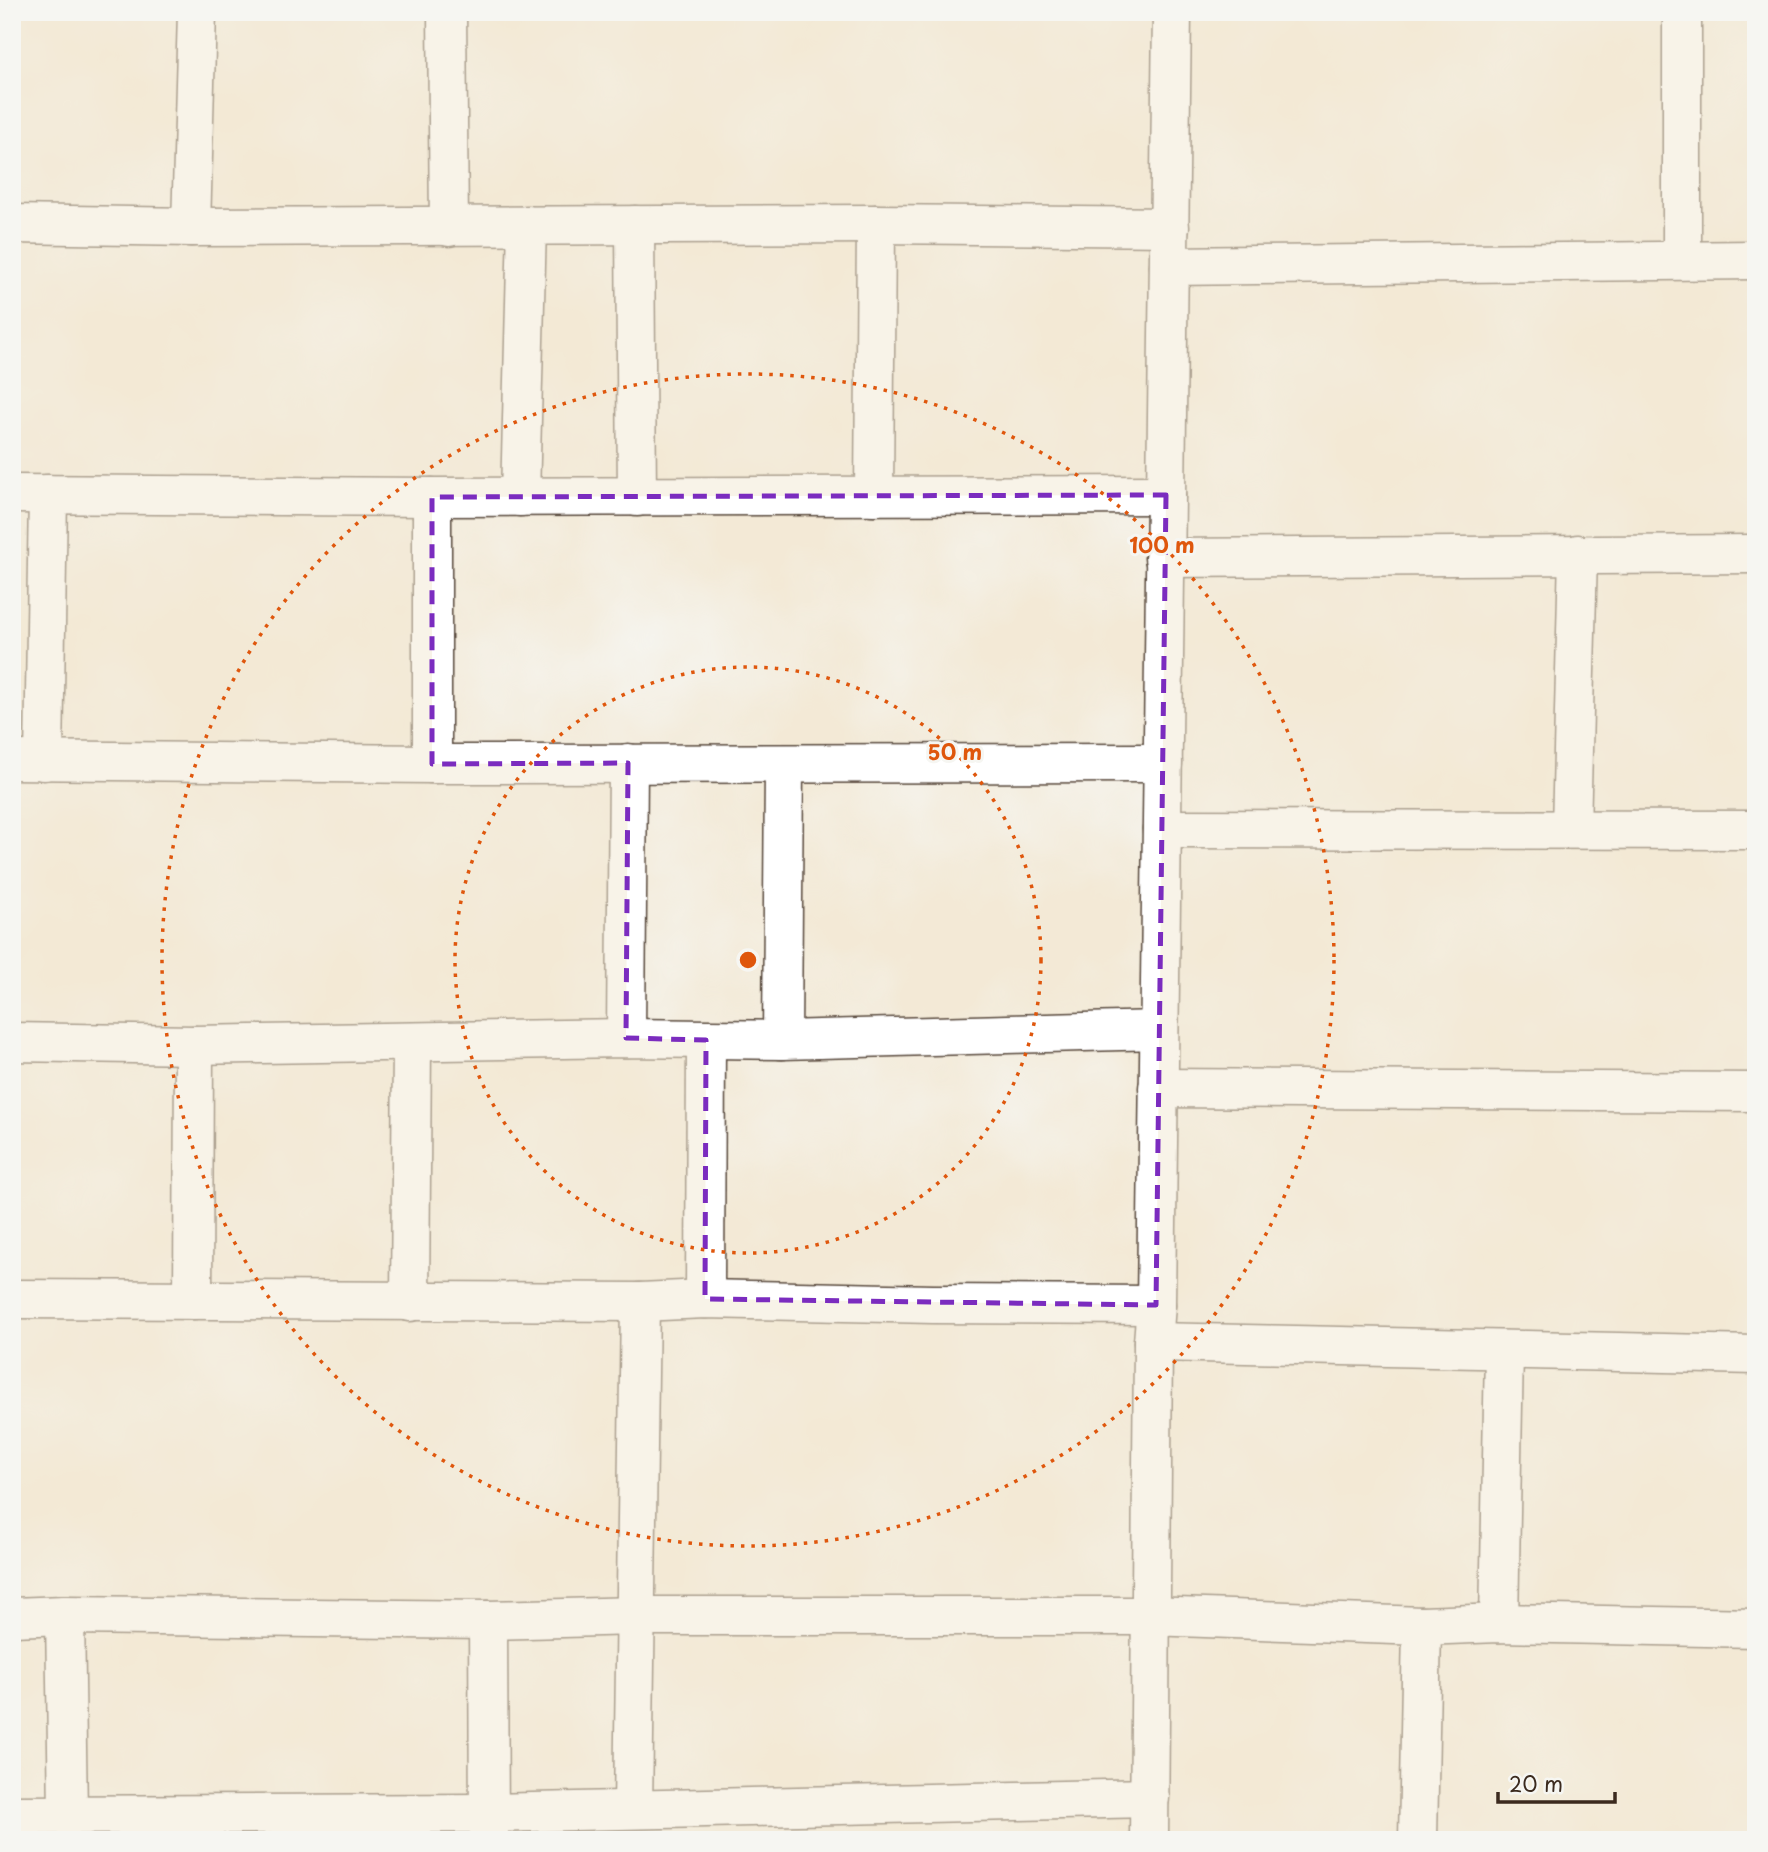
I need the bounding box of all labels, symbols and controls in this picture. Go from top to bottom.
text: 100 m [1129,528,1195,560]
text: 50 m [928,735,982,767]
centre of rings [736,948,760,972]
scale bar [1498,1761,1616,1805]
text: 20 m [1509,1767,1563,1799]

